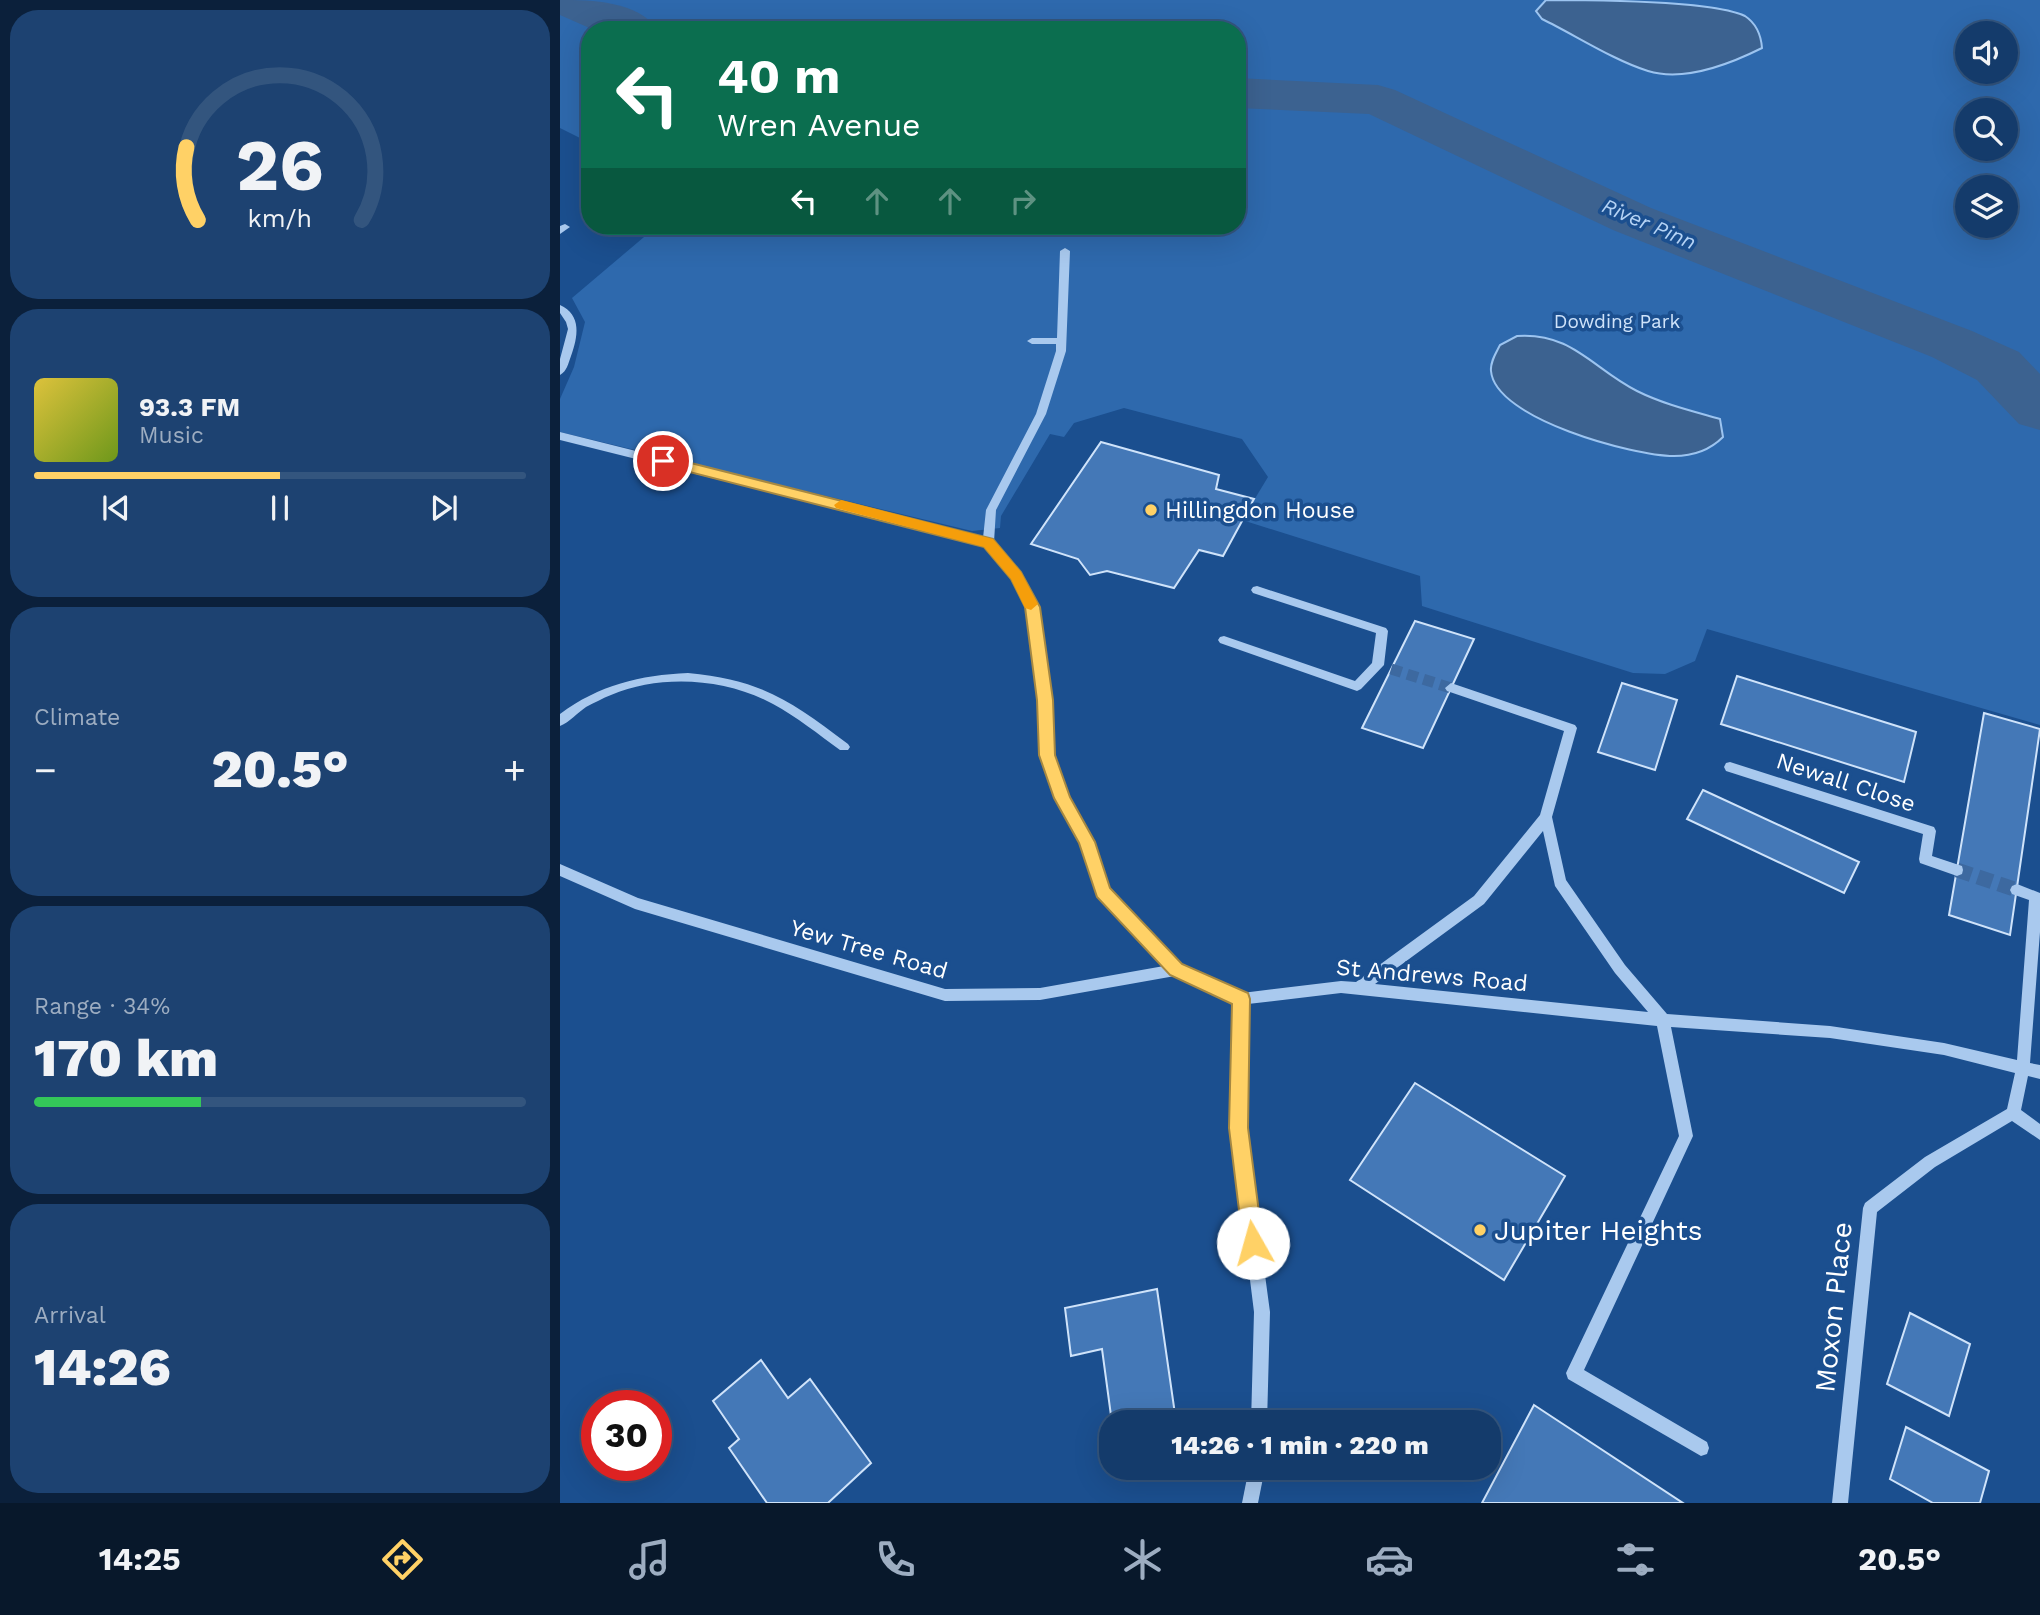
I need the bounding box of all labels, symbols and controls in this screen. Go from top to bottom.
map controls [1955,21,2018,238]
button: sound [1955,21,2018,84]
text: 40 m [717,47,840,105]
icon: left [602,49,693,140]
button: search [1955,98,2018,161]
text: Wren Avenue [717,106,921,144]
text: 26 [236,123,324,209]
button: layers [1955,175,2018,238]
icon: left [785,182,823,220]
icon: ahead [858,182,896,220]
icon: ahead [931,182,969,220]
icon: right [1004,182,1042,220]
water label: River Pinn [1598,193,1700,255]
text: km/h [248,204,312,233]
park label: Dowding Park [1554,310,1681,333]
text: 93.3 FM [139,392,240,422]
text: Music [139,422,204,449]
pin [633,431,693,491]
icon: arrive [644,442,682,480]
icon: previous [97,489,135,527]
icon: pause [261,489,299,527]
icon: next [425,489,463,527]
place label: Hillingdon House [1165,497,1355,524]
marker: Hillingdon House [1143,502,1159,518]
text: Climate [34,704,120,731]
text: 20.5° [211,739,349,800]
street label: Newall Close [1773,747,1919,818]
text: − [34,748,57,792]
text: + [503,748,526,792]
street label: Yew Tree Road [787,914,951,985]
street label: St Andrews Road [1335,954,1529,997]
text: Range · 34% [34,993,170,1020]
text: 170 km [34,1028,218,1089]
position arrow [1216,1206,1290,1280]
place label: Jupiter Heights [1494,1214,1703,1247]
street label: Moxon Place [1808,1220,1859,1394]
marker: Jupiter Heights [1472,1222,1488,1238]
text: Arrival [34,1302,106,1329]
text: 14:26 [34,1337,171,1398]
speed limit sign: 30 [581,1390,672,1481]
text: 14:26 · 1 min · 220 m [1171,1430,1429,1460]
icon: directions [378,1535,427,1584]
icon: music [625,1535,674,1584]
icon: phone [871,1535,920,1584]
icon: climate [1118,1535,1167,1584]
icon: car [1365,1535,1414,1584]
icon: filters [1611,1535,1660,1584]
text: 14:25 [99,1540,181,1578]
text: 20.5° [1858,1540,1941,1578]

